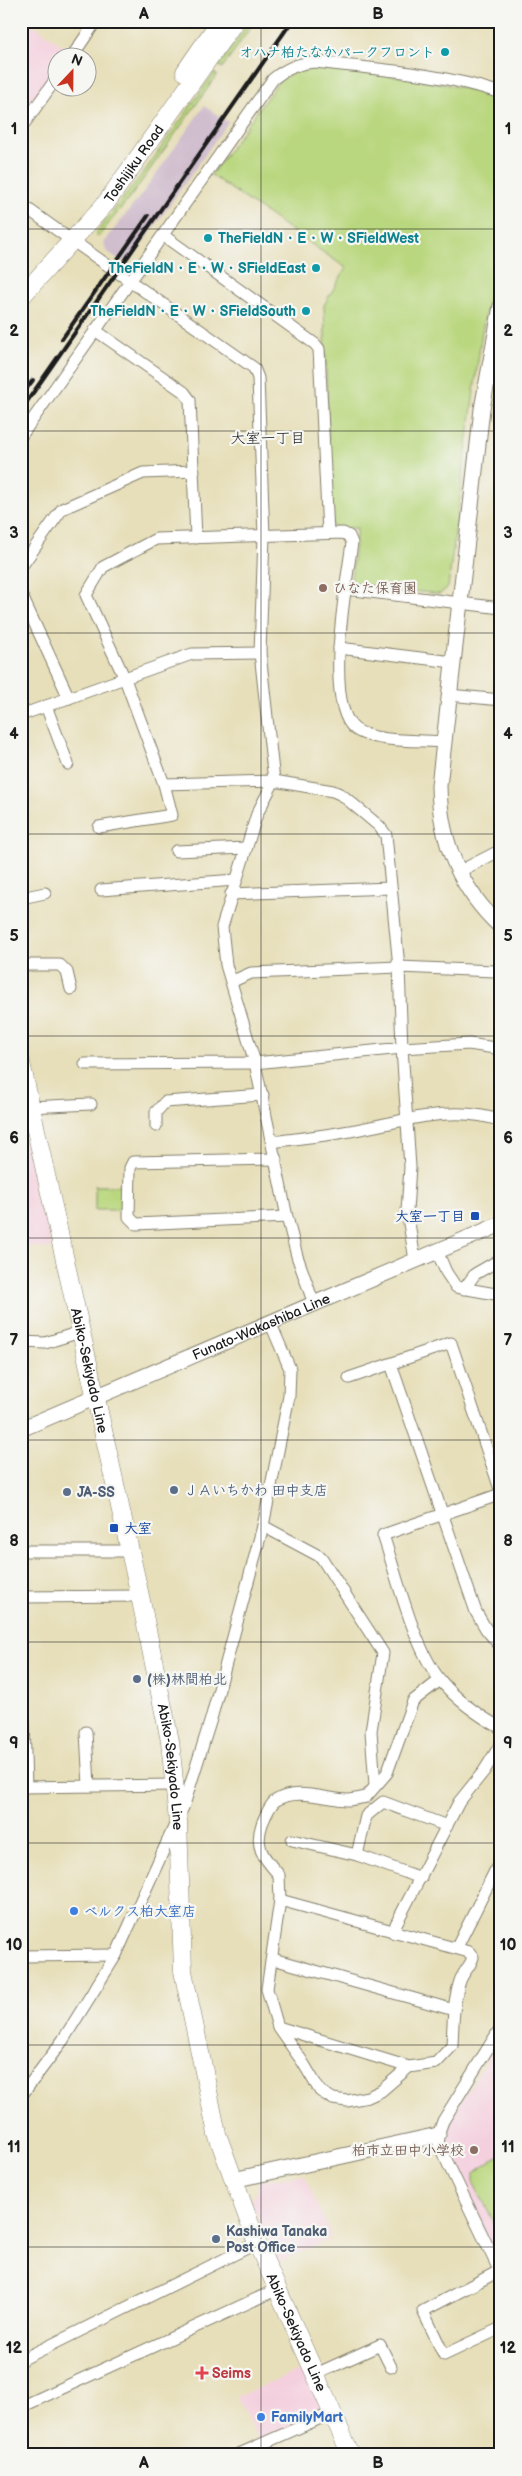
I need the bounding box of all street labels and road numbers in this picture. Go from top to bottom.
street label: Toshijiku Road [101,122,168,206]
street label: Funato-Wakashiba Line [190,1290,333,1364]
street label: Abiko-Sekiyado Line [67,1306,111,1435]
street label: Abiko-Sekiyado Line [153,1702,186,1831]
street label: Abiko-Sekiyado Line [263,2271,330,2394]

